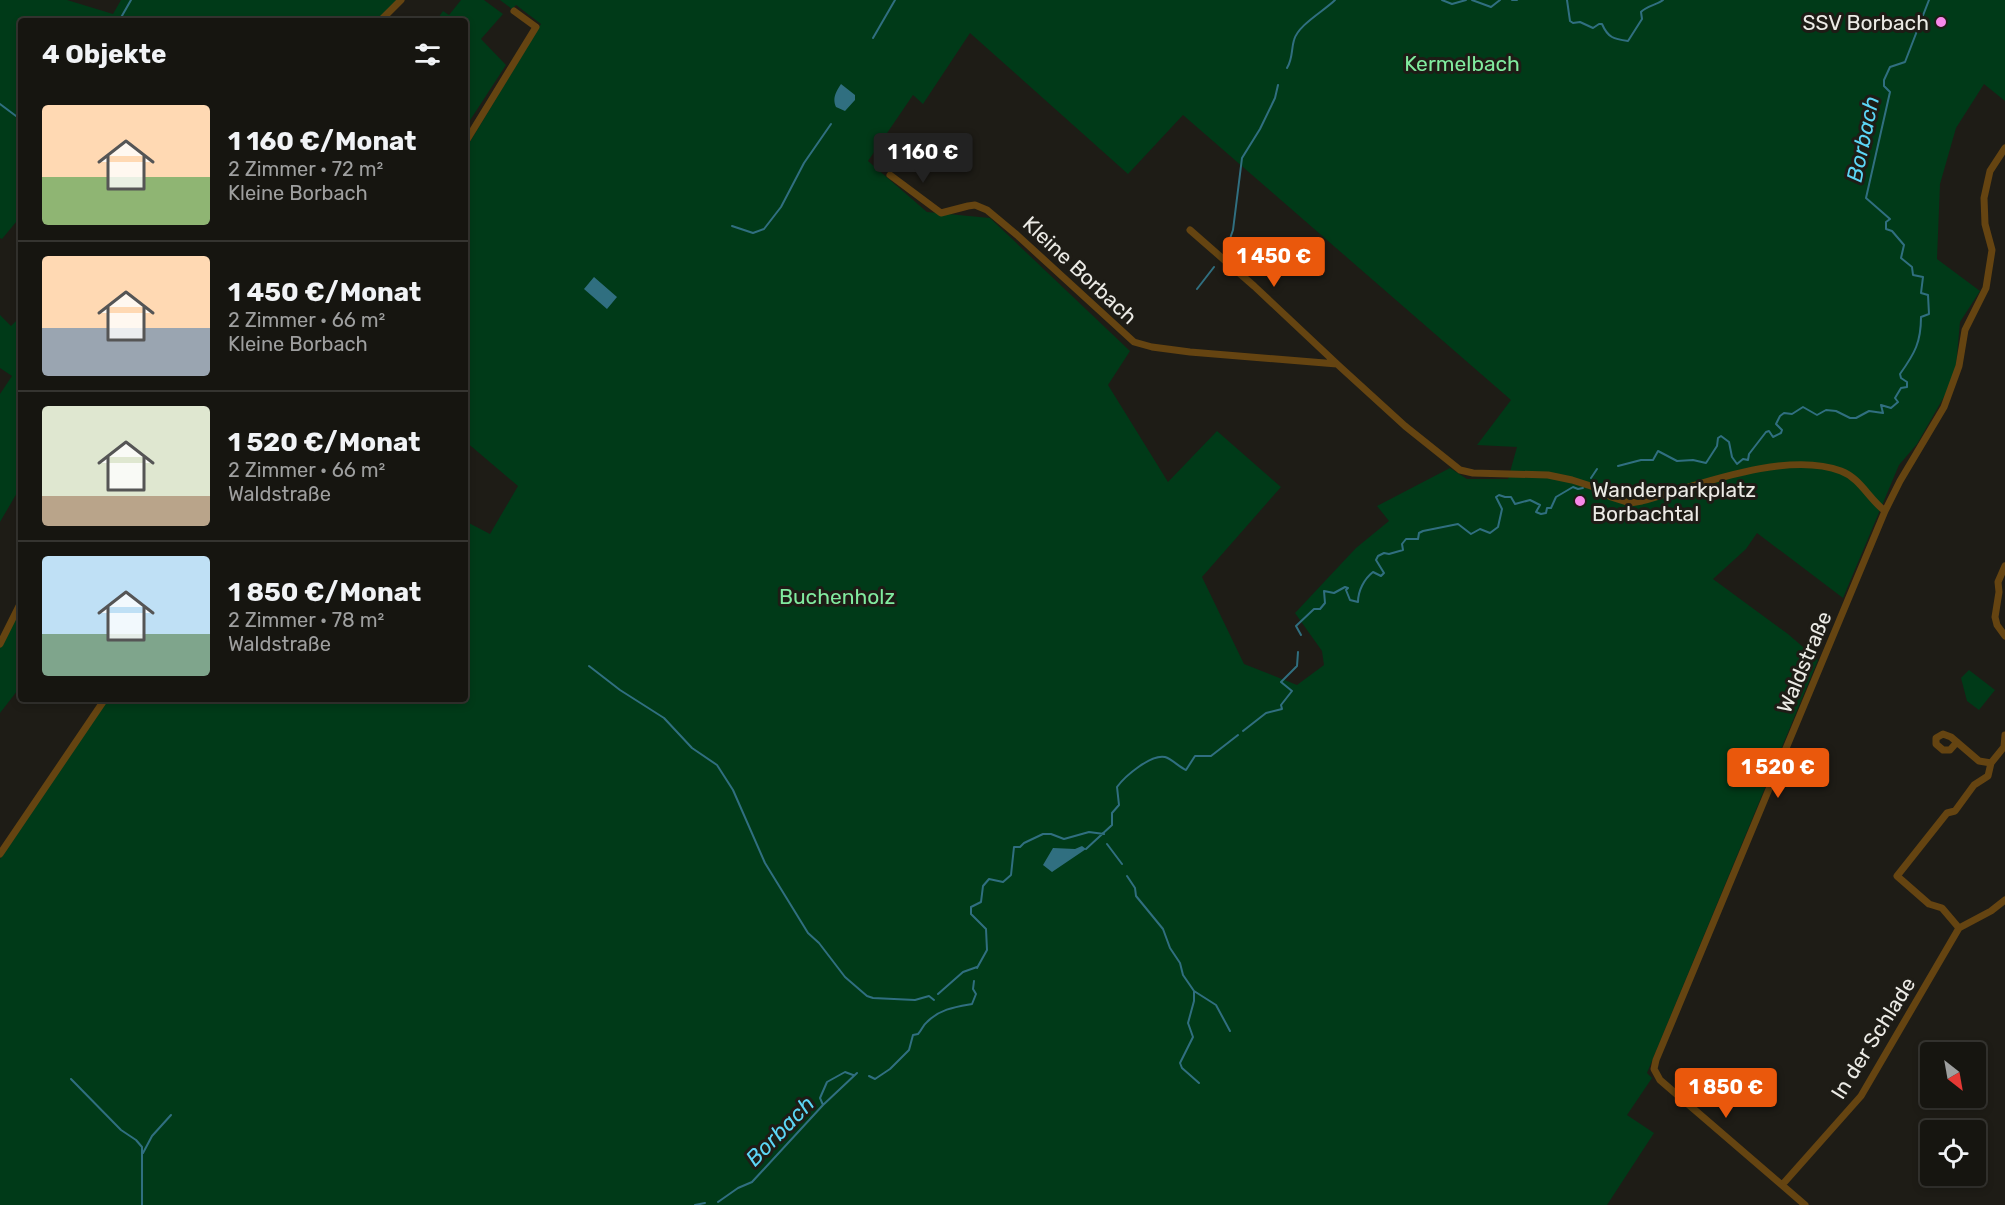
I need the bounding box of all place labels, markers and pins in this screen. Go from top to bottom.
place label: SSV Borbach [1803,10,1929,35]
marker: SSV Borbach [1934,15,1948,29]
pin: 1 160 € [868,133,978,184]
pin: 1 450 € [1219,237,1329,288]
place label: Wanderparkplatz Borbachtal [1592,477,1756,526]
marker: Wanderparkplatz Borbachtal [1573,494,1587,508]
pin: 1 520 € [1723,748,1833,799]
pin: 1 850 € [1671,1068,1781,1119]

